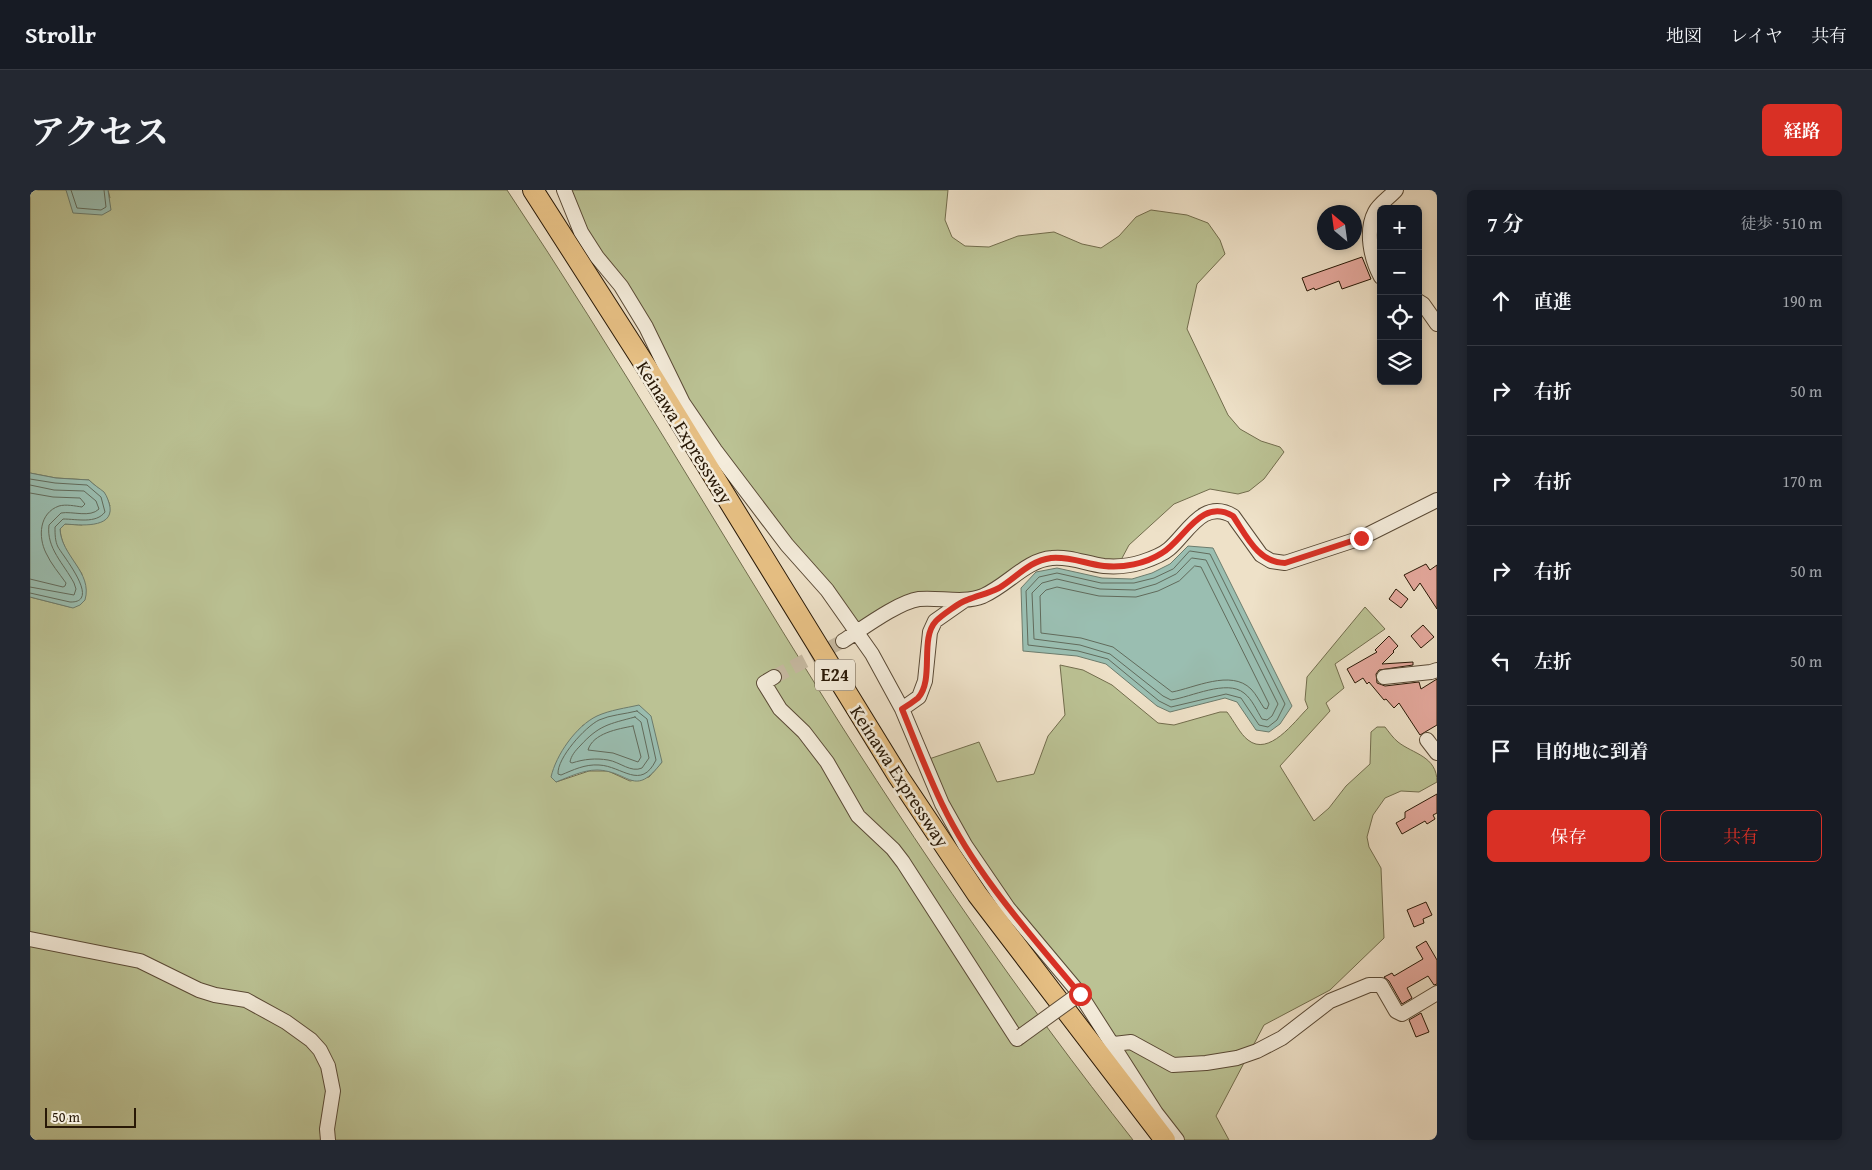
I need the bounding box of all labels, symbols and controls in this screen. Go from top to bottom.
text: Strollr [25,17,96,52]
text: 地図 [1666,22,1702,49]
text: レイヤ [1730,22,1783,49]
text: 共有 [1811,22,1847,49]
button: 経路 [1762,104,1842,156]
text: アクセス [30,106,169,157]
north arrow [1317,205,1362,250]
map controls [1377,205,1422,385]
button: + [1377,205,1422,250]
text: 7 分 [1487,208,1524,239]
text: 徒歩 · 510 m [1741,211,1822,235]
button: − [1377,250,1422,295]
icon: ahead [1487,287,1515,315]
text: 直進 [1534,287,1572,315]
text: 190 m [1782,289,1822,313]
button: locate [1377,295,1422,340]
button: layers [1377,340,1422,385]
street label: Keinawa Expressway [630,355,741,509]
icon: right [1487,377,1515,405]
text: 右折 [1534,377,1572,405]
text: 50 m [1790,379,1822,403]
icon: right [1487,467,1515,495]
text: 右折 [1534,467,1572,495]
text: 170 m [1782,469,1822,493]
route end [1350,527,1373,550]
icon: right [1487,557,1515,585]
text: 右折 [1534,557,1572,585]
text: 50 m [1790,559,1822,583]
icon: left [1487,647,1515,675]
text: 左折 [1534,647,1572,675]
text: 50 m [1790,649,1822,673]
road number: E24 [815,660,855,690]
street label: Keinawa Expressway [844,700,957,853]
icon: arrive [1487,737,1515,765]
text: 目的地に到着 [1534,737,1648,765]
button: 保存 [1487,810,1650,862]
button: 共有 [1660,810,1822,862]
route start [1069,983,1092,1006]
scale bar [45,1105,136,1128]
text: 50 m [52,1107,80,1127]

